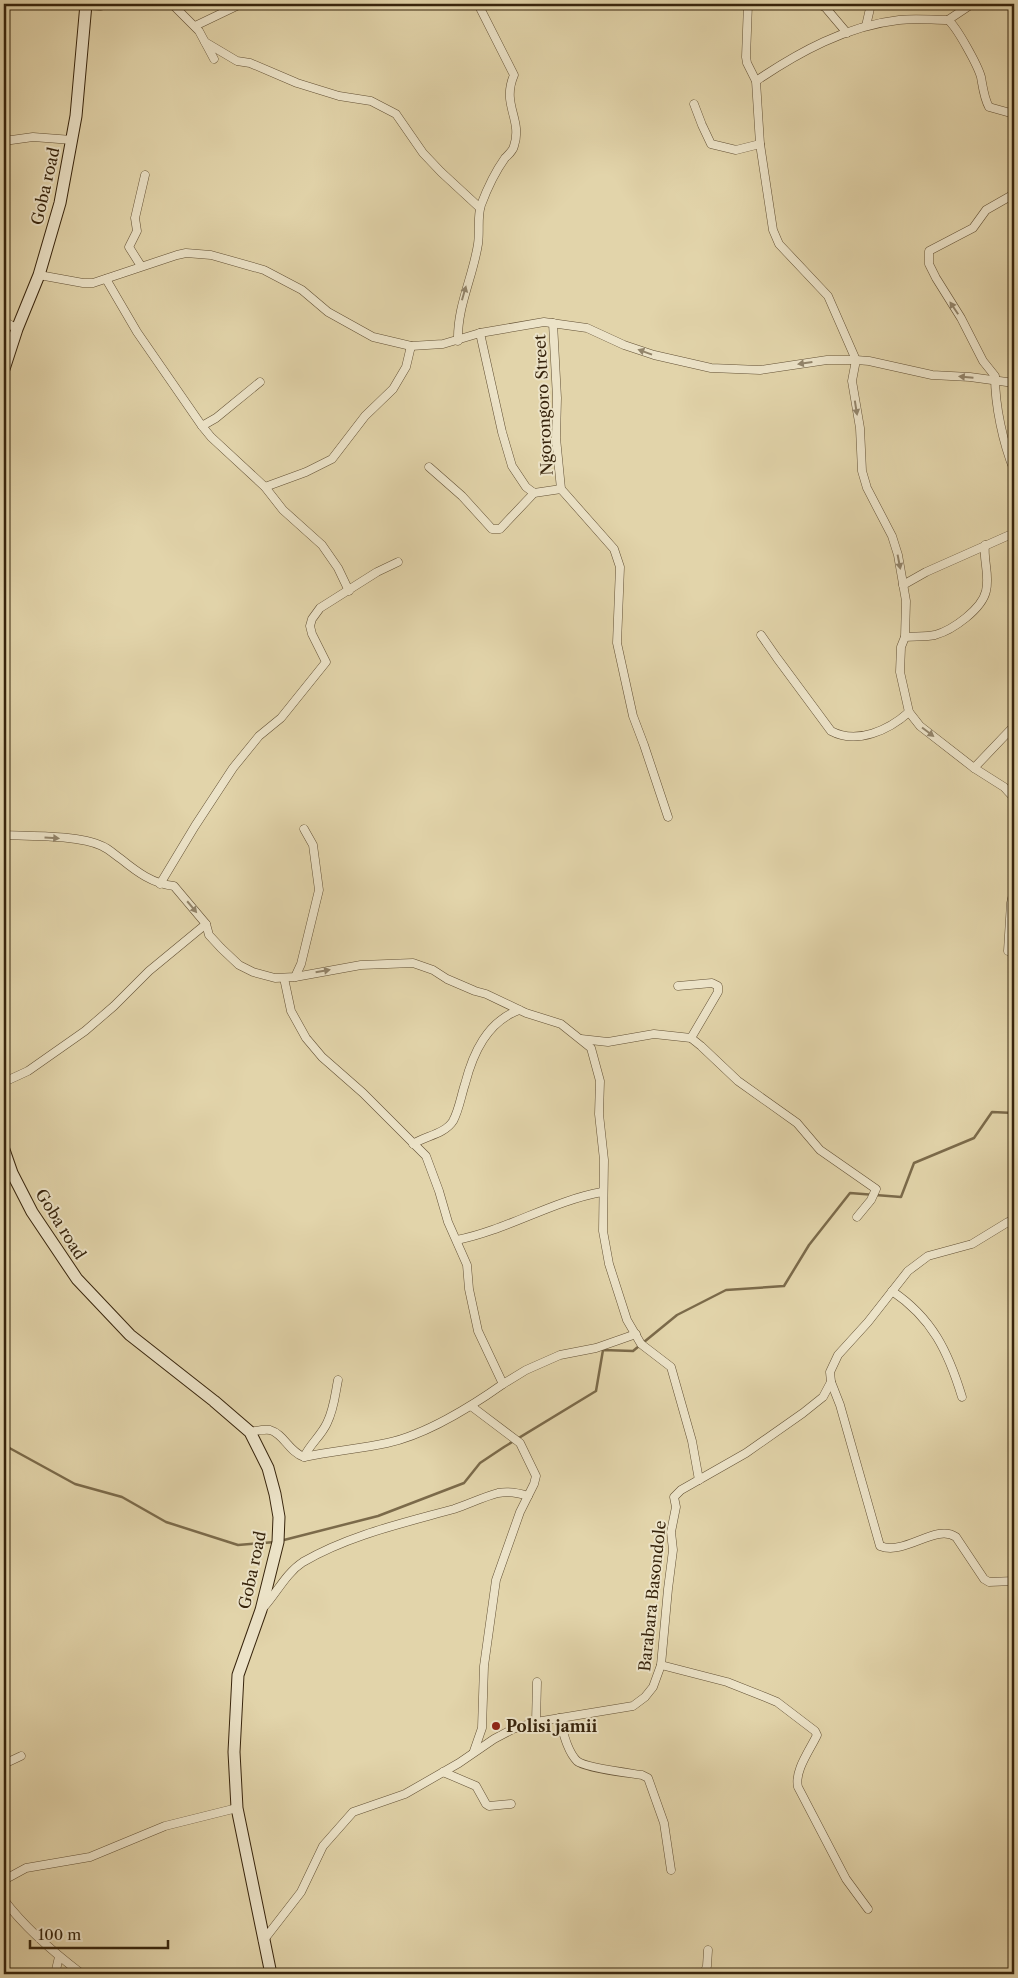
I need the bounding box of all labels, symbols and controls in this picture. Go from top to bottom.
street label: Goba road [26,145,64,227]
one-way arrow [461,285,469,300]
one-way arrow [949,302,959,315]
street label: Ngorongoro Street [529,333,557,476]
one-way arrow [638,348,653,355]
one-way arrow [797,359,813,367]
one-way arrow [958,373,974,381]
one-way arrow [852,401,860,417]
one-way arrow [896,555,904,571]
one-way arrow [921,727,935,737]
one-way arrow [45,834,61,842]
one-way arrow [186,900,197,913]
one-way arrow [315,967,331,975]
street label: Goba road [31,1185,91,1263]
street label: Barabara Basondole [634,1520,670,1672]
street label: Goba road [234,1529,270,1611]
place label: Polisi jamii [506,1716,597,1736]
marker: Polisi jamii [490,1720,502,1732]
scale bar [30,1918,168,1950]
text: 100 m [38,1925,81,1944]

